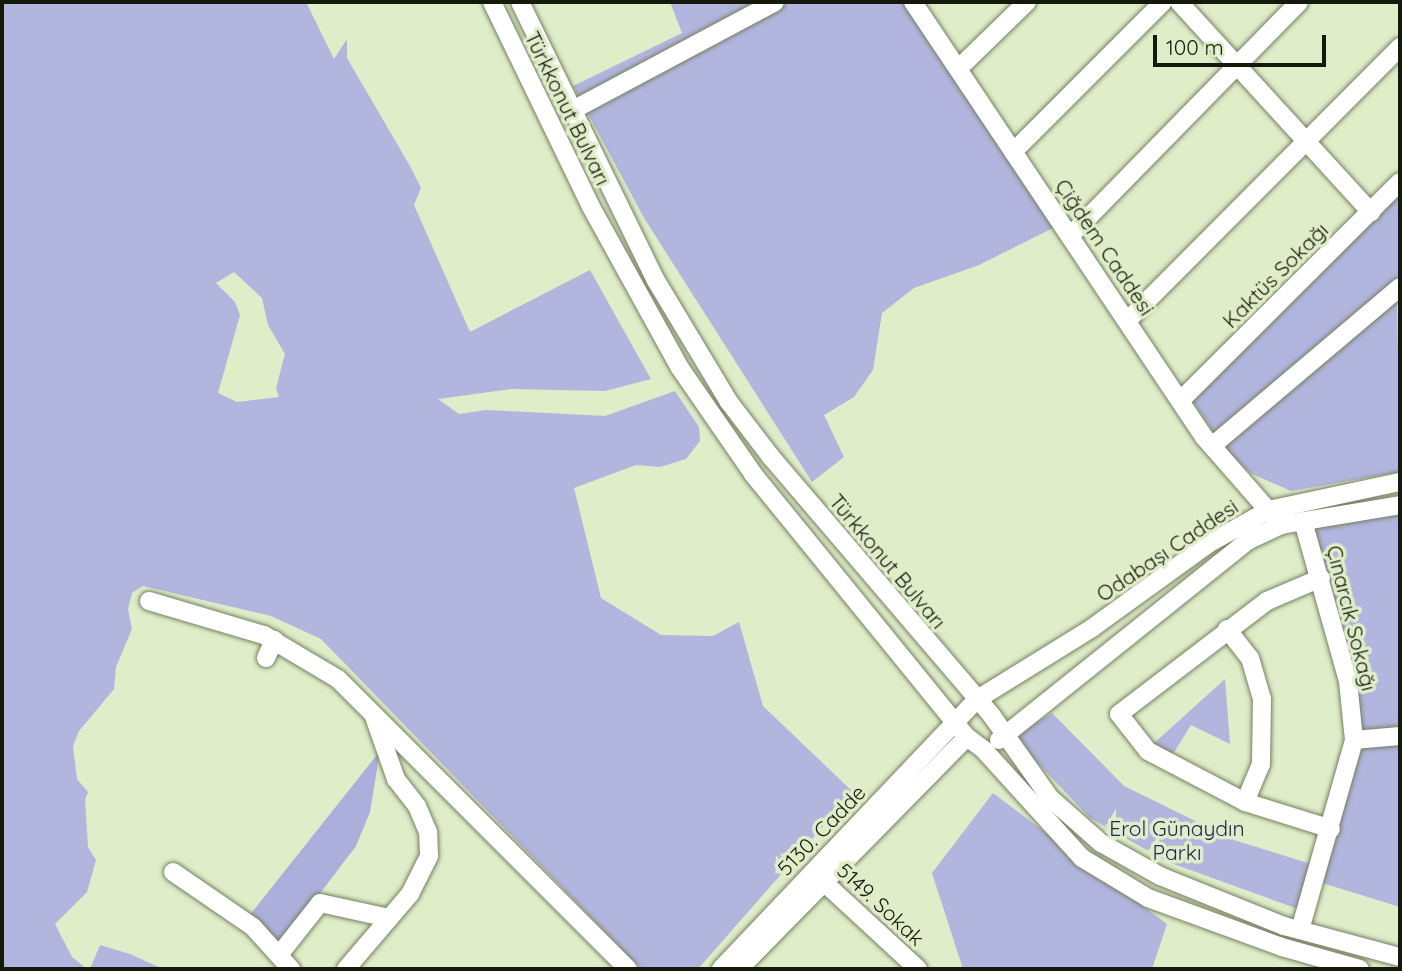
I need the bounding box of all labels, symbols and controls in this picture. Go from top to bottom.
scale bar [1157,21,1330,65]
street label: Türkkonut Bulvarı [520,27,616,189]
text: 100 m [1166,34,1224,60]
street label: Çiğdem Caddesi [1050,174,1160,320]
street label: Kaktüs Sokağı [1217,217,1333,333]
street label: Türkkonut Bulvarı [824,489,952,633]
street label: Odabaşı Caddesi [1091,493,1243,607]
street label: Çınarcık Sokağı [1322,543,1382,693]
street label: 5130. Cadde [772,780,870,880]
park label: Erol Günaydın Parkı [1109,815,1245,865]
street label: 5149. Sokak [832,857,930,951]

